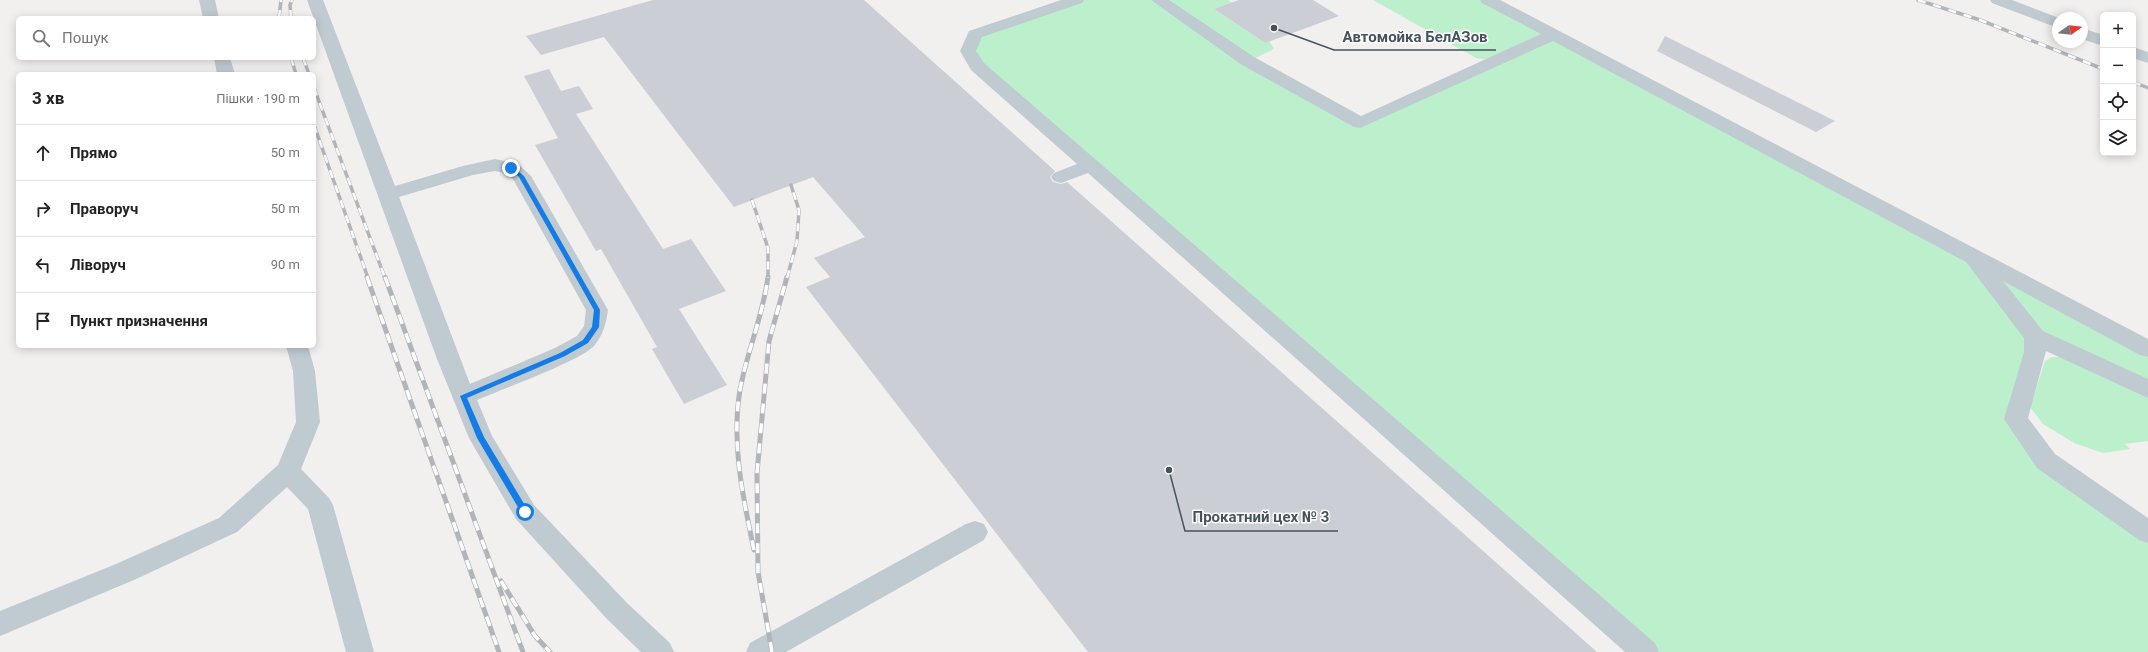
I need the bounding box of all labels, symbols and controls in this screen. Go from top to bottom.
north arrow [2052,12,2088,48]
map controls [2100,12,2136,156]
button: + [2100,12,2136,48]
search box [16,16,316,60]
callout: Автомойка БелАЗов [1334,23,1496,50]
icon: search [30,27,52,49]
text: Автомойка БелАЗов [1342,28,1488,46]
text: Пошук [62,29,109,47]
button: − [2100,48,2136,84]
button: locate [2100,84,2136,120]
text: 3 хв [32,88,64,108]
text: Пішки · 190 m [216,91,300,106]
button: layers [2100,120,2136,156]
icon: ahead [32,142,54,164]
text: Прямо [70,144,117,162]
text: 50 m [271,145,300,160]
route end [502,159,520,177]
icon: right [32,198,54,220]
text: Праворуч [70,200,138,218]
text: 50 m [271,201,300,216]
icon: left [32,254,54,276]
text: Ліворуч [70,256,126,274]
text: 90 m [271,257,300,272]
icon: arrive [32,310,54,332]
text: Пункт призначення [70,312,208,330]
route start [516,503,534,521]
callout: Прокатний цех № 3 [1185,504,1338,531]
text: Прокатний цех № 3 [1193,508,1329,526]

